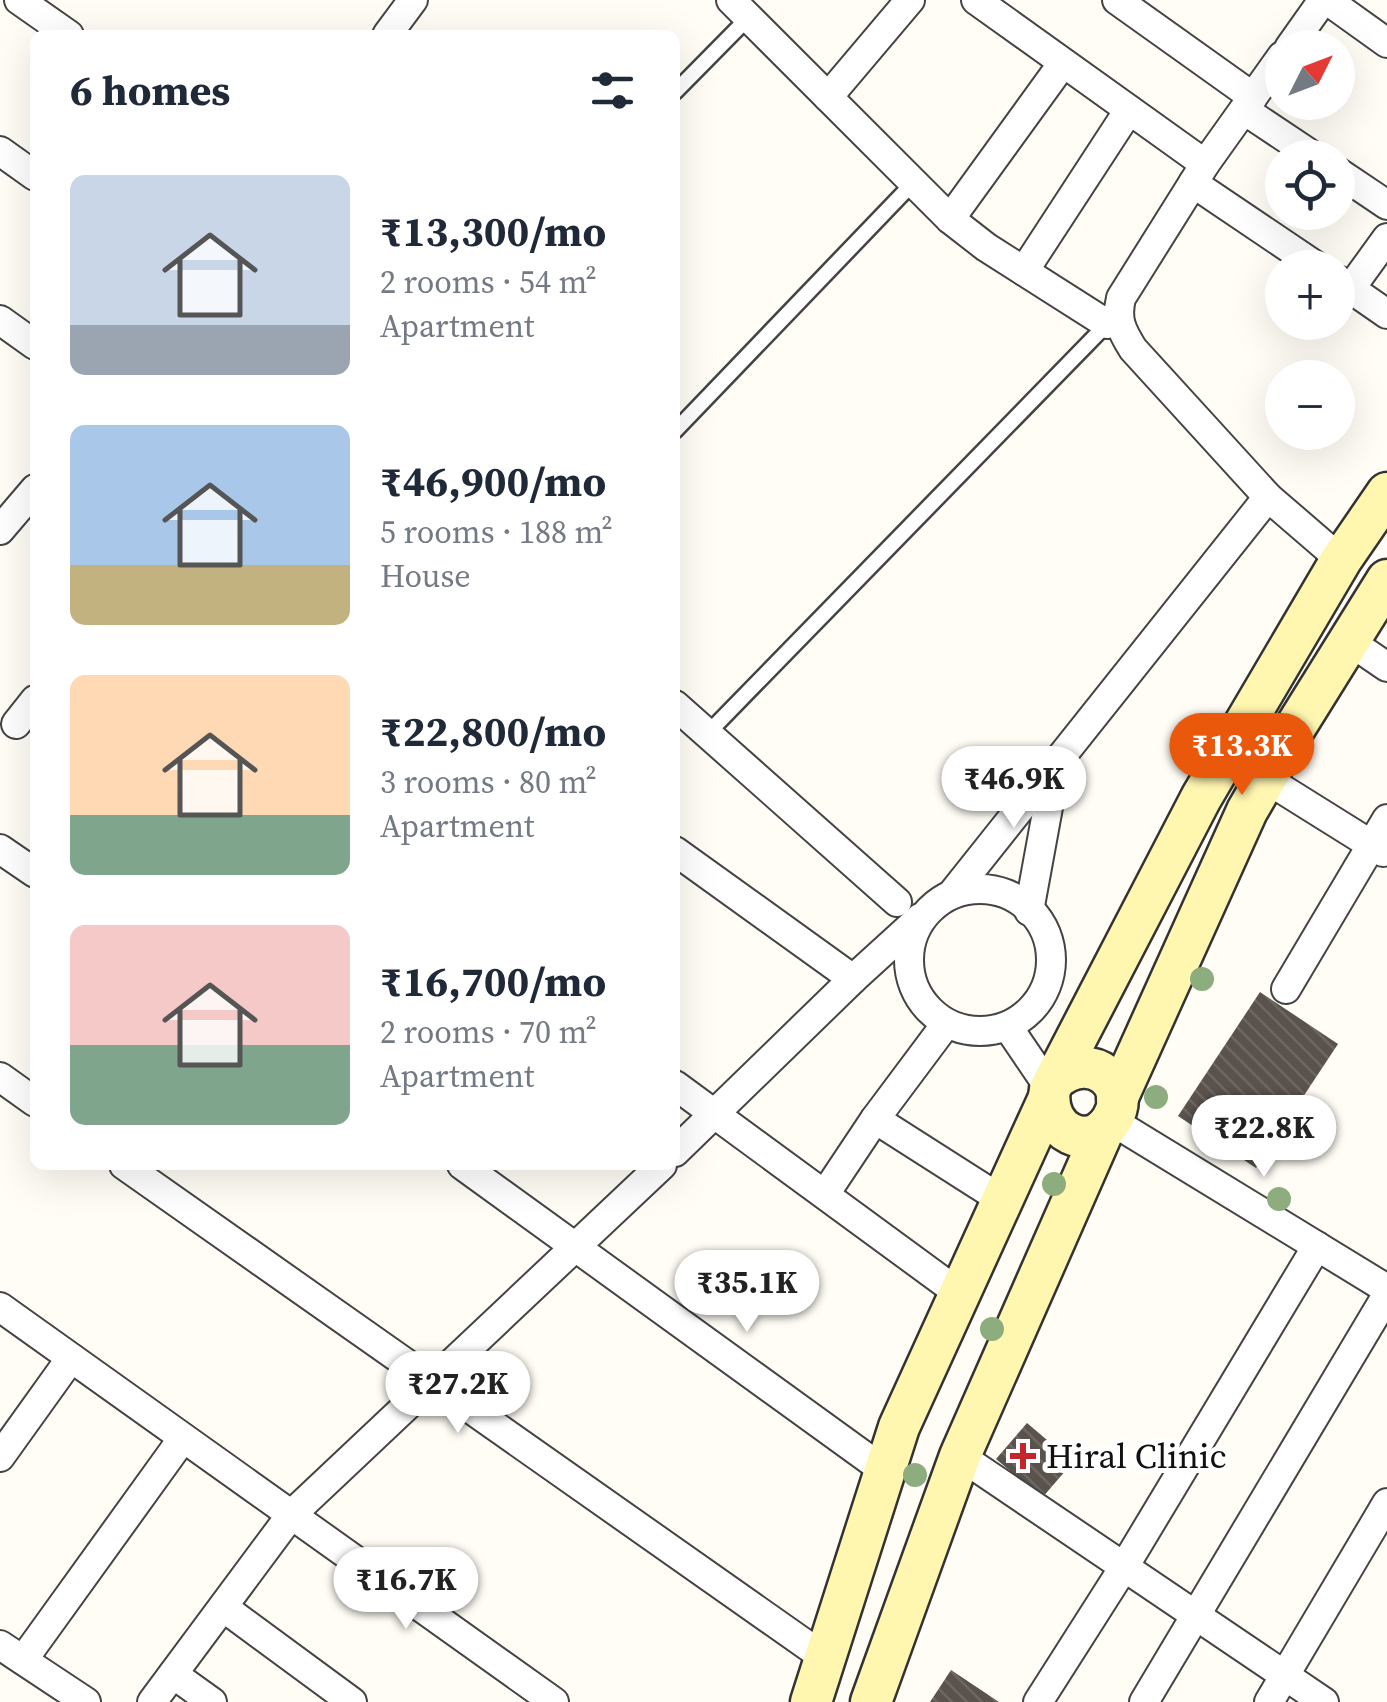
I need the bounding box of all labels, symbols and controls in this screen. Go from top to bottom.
north arrow [1265,30,1355,120]
map controls [1265,30,1355,450]
text: 6 homes [70,61,230,119]
icon: filters [585,63,640,118]
button: locate [1265,140,1355,230]
text: ₹13,300/mo [380,202,606,260]
icon: home [150,215,270,335]
button: + [1265,250,1355,340]
text: 2 rooms · 54 m² [380,260,597,304]
text: Apartment [380,304,534,348]
button: − [1265,360,1355,450]
text: ₹46,900/mo [380,452,606,510]
icon: home [150,465,270,585]
text: 5 rooms · 188 m² [380,510,613,554]
text: House [380,554,471,598]
text: ₹22,800/mo [380,702,606,760]
pin: ₹13.3K [1161,713,1323,798]
icon: home [150,715,270,835]
text: ₹13.3K [1191,723,1293,767]
pin: ₹46.9K [933,746,1095,831]
text: ₹46.9K [963,756,1065,800]
text: 3 rooms · 80 m² [380,760,597,804]
text: Apartment [380,804,534,848]
text: ₹16,700/mo [380,952,606,1010]
icon: home [150,965,270,1085]
text: 2 rooms · 70 m² [380,1010,597,1054]
text: Apartment [380,1054,534,1098]
pin: ₹22.8K [1183,1095,1345,1180]
text: ₹22.8K [1213,1105,1315,1149]
pin: ₹35.1K [666,1250,828,1335]
text: ₹35.1K [696,1260,798,1304]
pin: ₹27.2K [377,1351,539,1436]
text: ₹27.2K [407,1361,509,1405]
place label: Hiral Clinic [1046,1432,1227,1480]
marker: Hiral Clinic [1010,1443,1036,1469]
pin: ₹16.7K [325,1547,487,1632]
text: ₹16.7K [355,1557,457,1601]

